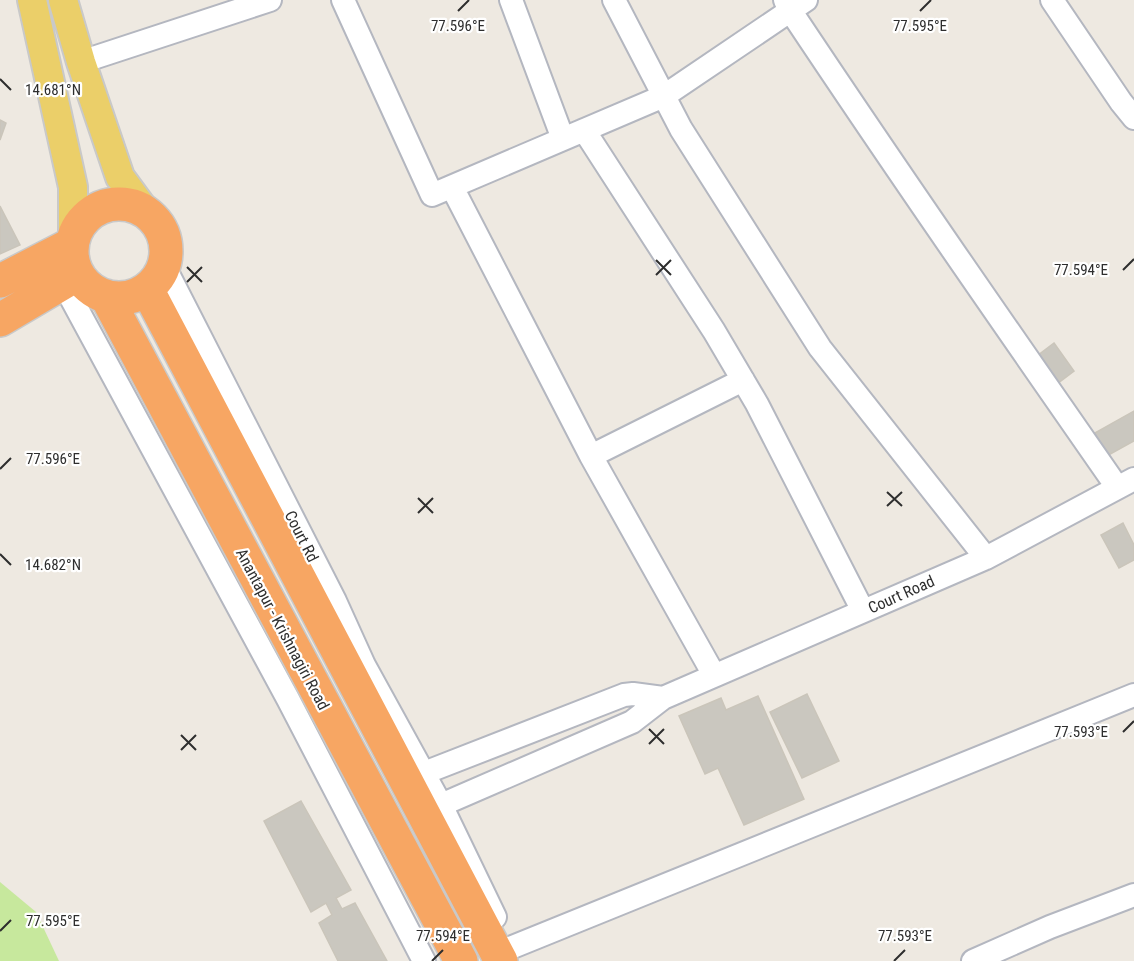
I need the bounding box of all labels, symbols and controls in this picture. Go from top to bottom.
text: 77.596°E [431,17,485,35]
text: 77.595°E [893,17,947,35]
text: 14.681°N [25,81,81,99]
text: 77.594°E [1054,261,1108,279]
text: 77.596°E [26,450,80,468]
street label: Court Rd [281,507,322,565]
street label: Anantapur - Krishnagiri Road [232,545,333,713]
text: 14.682°N [25,556,81,574]
street label: Court Road [865,571,937,618]
text: 77.593°E [1054,723,1108,741]
text: 77.595°E [26,912,80,930]
text: 77.594°E [416,927,470,945]
text: 77.593°E [878,927,932,945]

